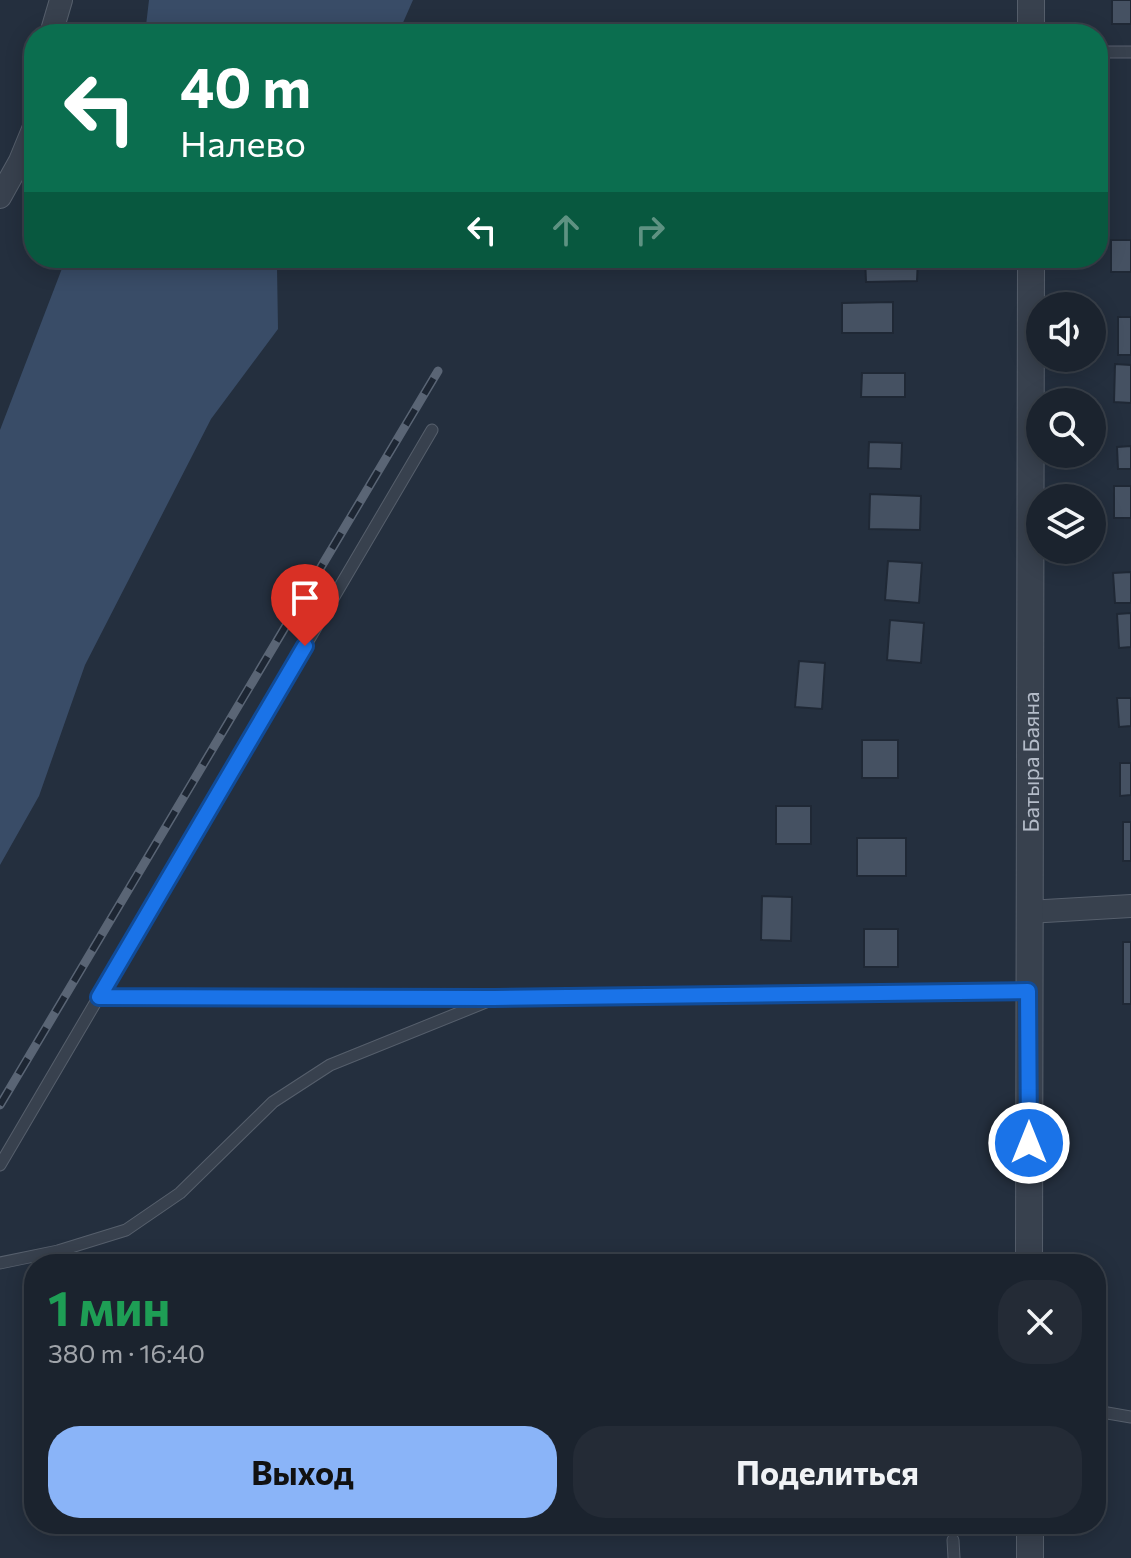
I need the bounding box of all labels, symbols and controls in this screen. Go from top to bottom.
text: 40 m [180,51,311,120]
icon: left [48,56,152,160]
text: Налево [180,120,306,164]
icon: left [460,208,504,252]
icon: ahead [544,208,588,252]
icon: right [628,208,672,252]
map controls [1026,292,1106,564]
button: sound [1026,292,1106,372]
button: search [1026,388,1106,468]
button: layers [1026,484,1106,564]
pin [271,564,339,646]
icon: arrive [283,576,327,620]
street label: Батыра Баяна [1016,692,1044,832]
position arrow [987,1101,1071,1185]
text: 1 мин [48,1277,170,1336]
button: close [998,1280,1082,1364]
text: 380 m · 16:40 [48,1337,205,1368]
button: Выход [48,1426,557,1518]
button: Поделиться [573,1426,1082,1518]

